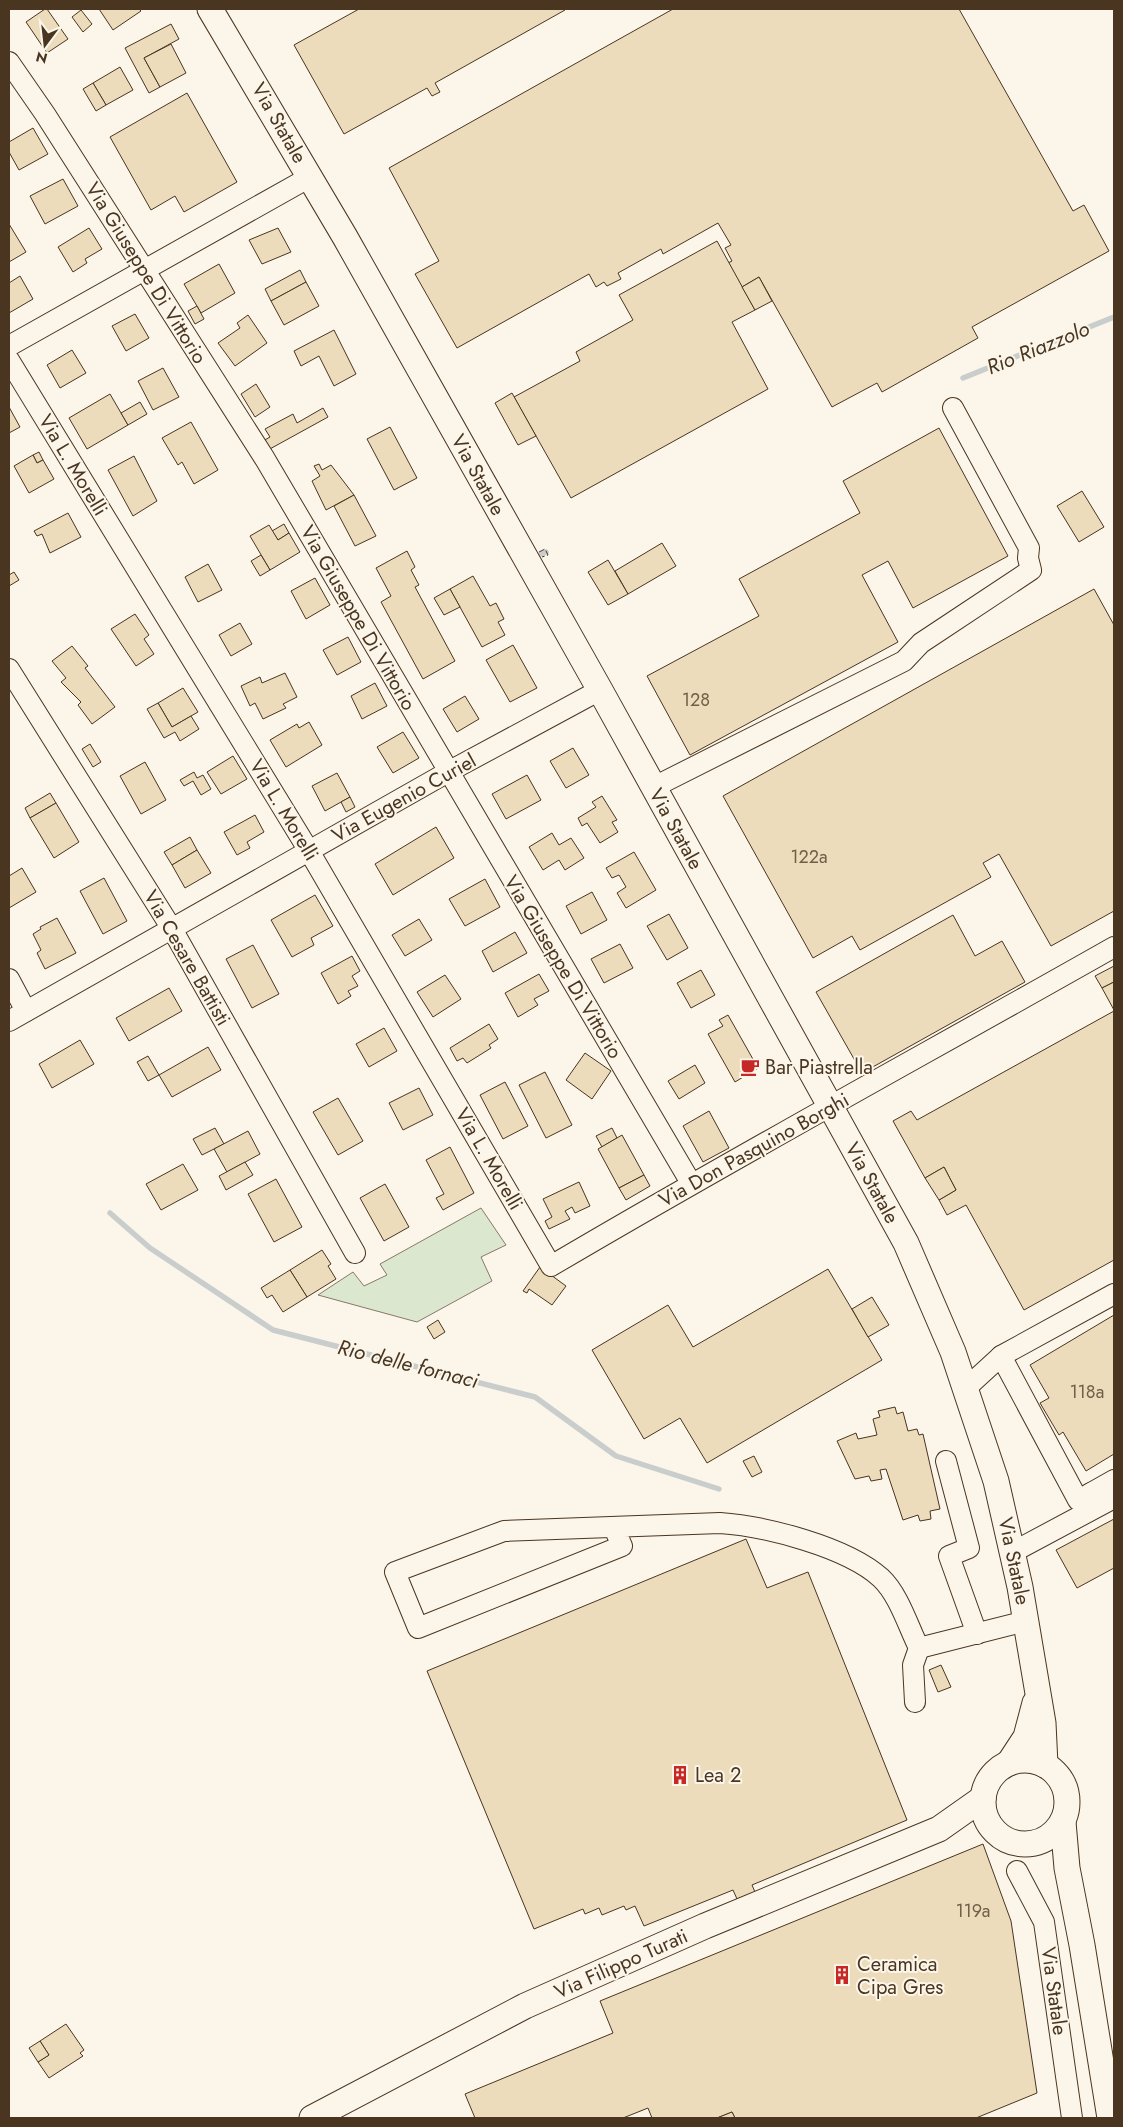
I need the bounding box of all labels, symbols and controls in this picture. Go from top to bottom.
north arrow [20,20,70,70]
text: N [34,46,50,69]
street label: Via Statale [244,77,314,169]
street label: Via Giuseppe Di Vittorio [78,177,214,370]
water label: Rio Riazzolo [982,314,1094,382]
street label: Via L. Morelli [31,409,115,521]
street label: Via Statale [444,429,512,521]
street label: Via Giuseppe Di Vittorio [293,520,423,716]
house number: 128 [682,687,710,713]
street label: Via Eugenio Curiel [327,746,481,850]
street label: Via L. Morelli [242,754,326,866]
street label: Via Statale [642,783,710,875]
house number: 122a [790,844,828,870]
street label: Via Giuseppe Di Vittorio [497,870,629,1064]
street label: Via Cesare Battisti [136,885,238,1031]
place label: Bar Piastrella [765,1053,873,1082]
cafe icon: Bar Piastrella [739,1056,761,1078]
street label: Via Don Pasquino Borghi [654,1086,854,1214]
street label: Via L. Morelli [448,1102,530,1216]
street label: Via Statale [838,1137,906,1229]
water label: Rio delle fornaci [335,1332,482,1396]
house number: 118a [1070,1379,1104,1405]
street label: Via Statale [991,1515,1037,1607]
place label: Lea 2 [695,1761,741,1790]
building icon: Lea 2 [669,1764,691,1786]
house number: 119a [956,1898,990,1924]
street label: Via Filippo Turati [550,1922,692,2006]
street label: Via Statale [1033,1945,1075,2037]
place label: Ceramica Cipa Gres [857,1950,943,2002]
building icon: Ceramica Cipa Gres [831,1964,853,1986]

